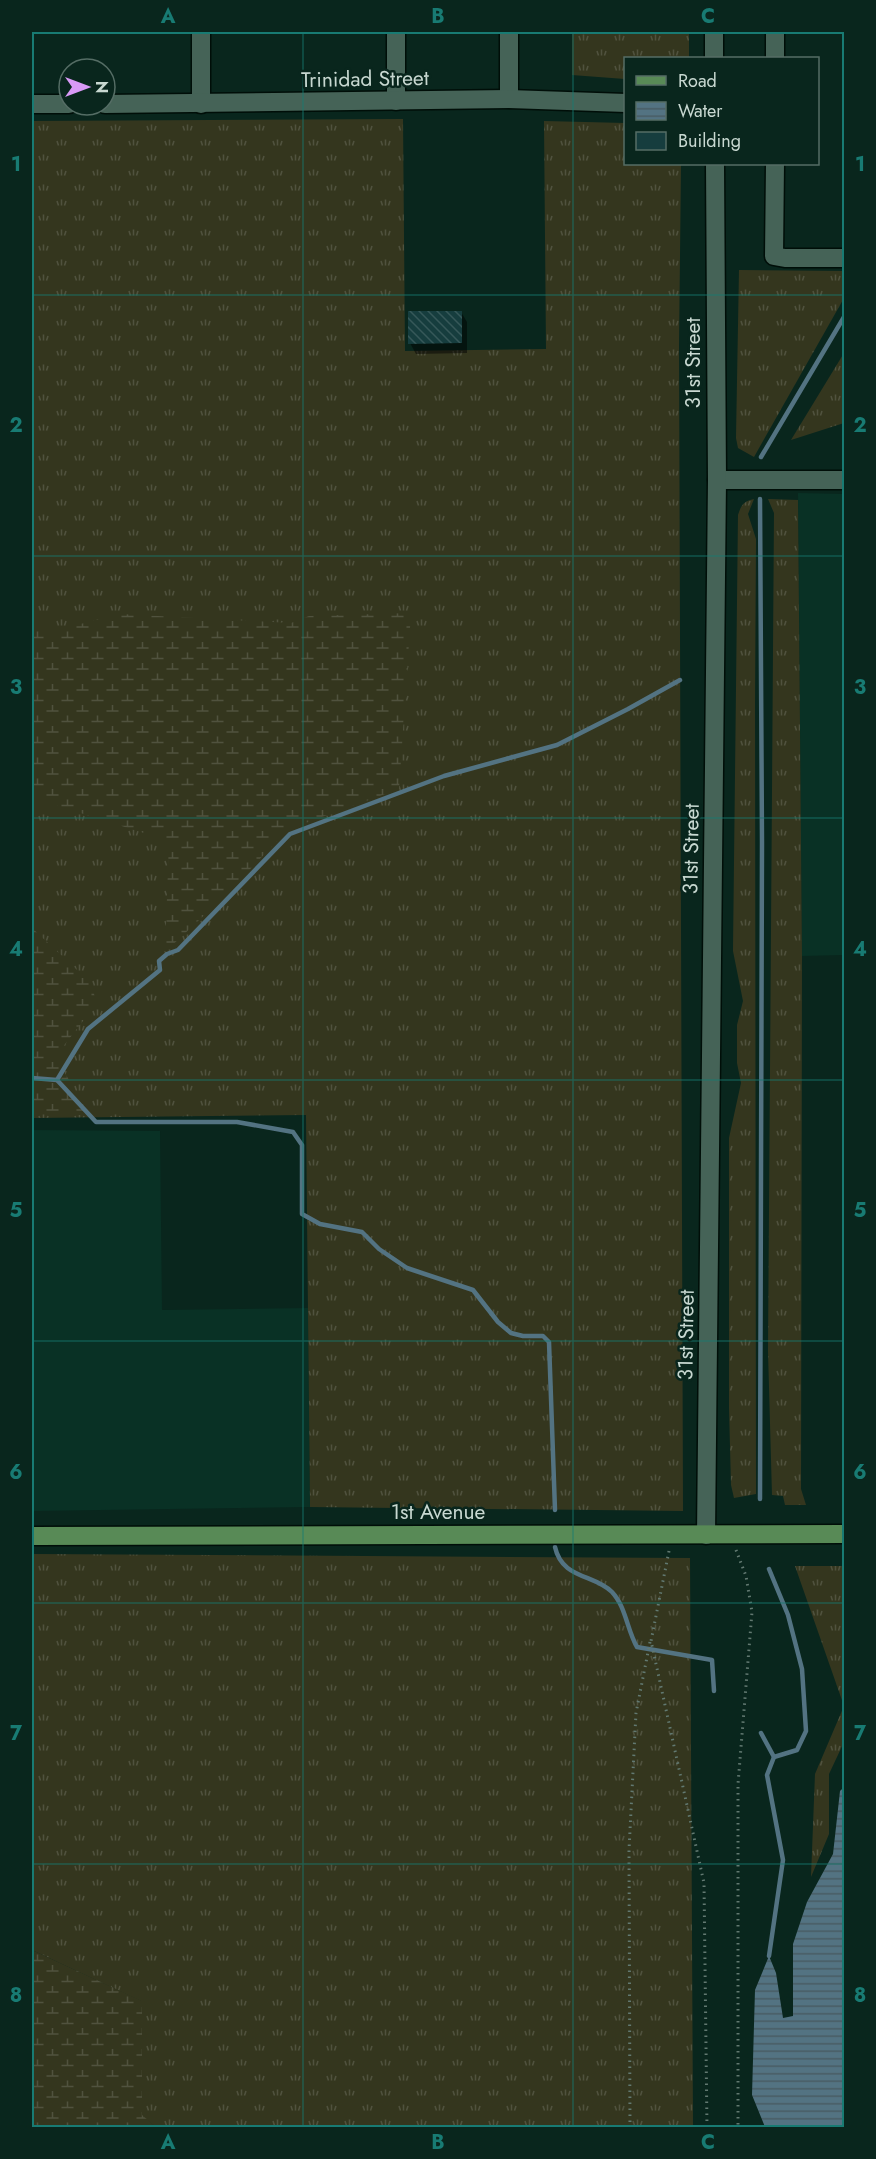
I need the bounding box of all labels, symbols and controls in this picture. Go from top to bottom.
text: A [160,2,176,31]
text: B [431,2,445,31]
text: C [701,2,715,31]
north arrow [57,57,117,117]
legend [624,57,819,165]
street label: Trinidad Street [301,63,429,95]
text: Road [678,68,717,94]
text: N [90,81,113,93]
text: Water [678,98,723,124]
text: Building [678,128,741,154]
text: 1 [11,150,21,179]
text: 1 [855,150,865,179]
street label: 31st Street [678,318,708,408]
text: 2 [9,411,23,440]
text: 2 [853,411,867,440]
text: 3 [10,673,22,702]
text: 3 [854,673,866,702]
street label: 31st Street [675,803,707,895]
text: 4 [9,935,23,964]
text: 4 [853,935,867,964]
text: 5 [10,1196,23,1225]
text: 5 [854,1196,867,1225]
street label: 31st Street [670,1289,702,1381]
text: 6 [9,1458,23,1487]
text: 6 [853,1458,867,1487]
street label: 1st Avenue [391,1497,486,1527]
text: 7 [10,1719,23,1748]
text: 7 [854,1719,867,1748]
text: 8 [10,1981,22,2010]
text: 8 [854,1981,866,2010]
text: A [160,2128,176,2157]
text: B [431,2128,445,2157]
text: C [701,2128,715,2157]

